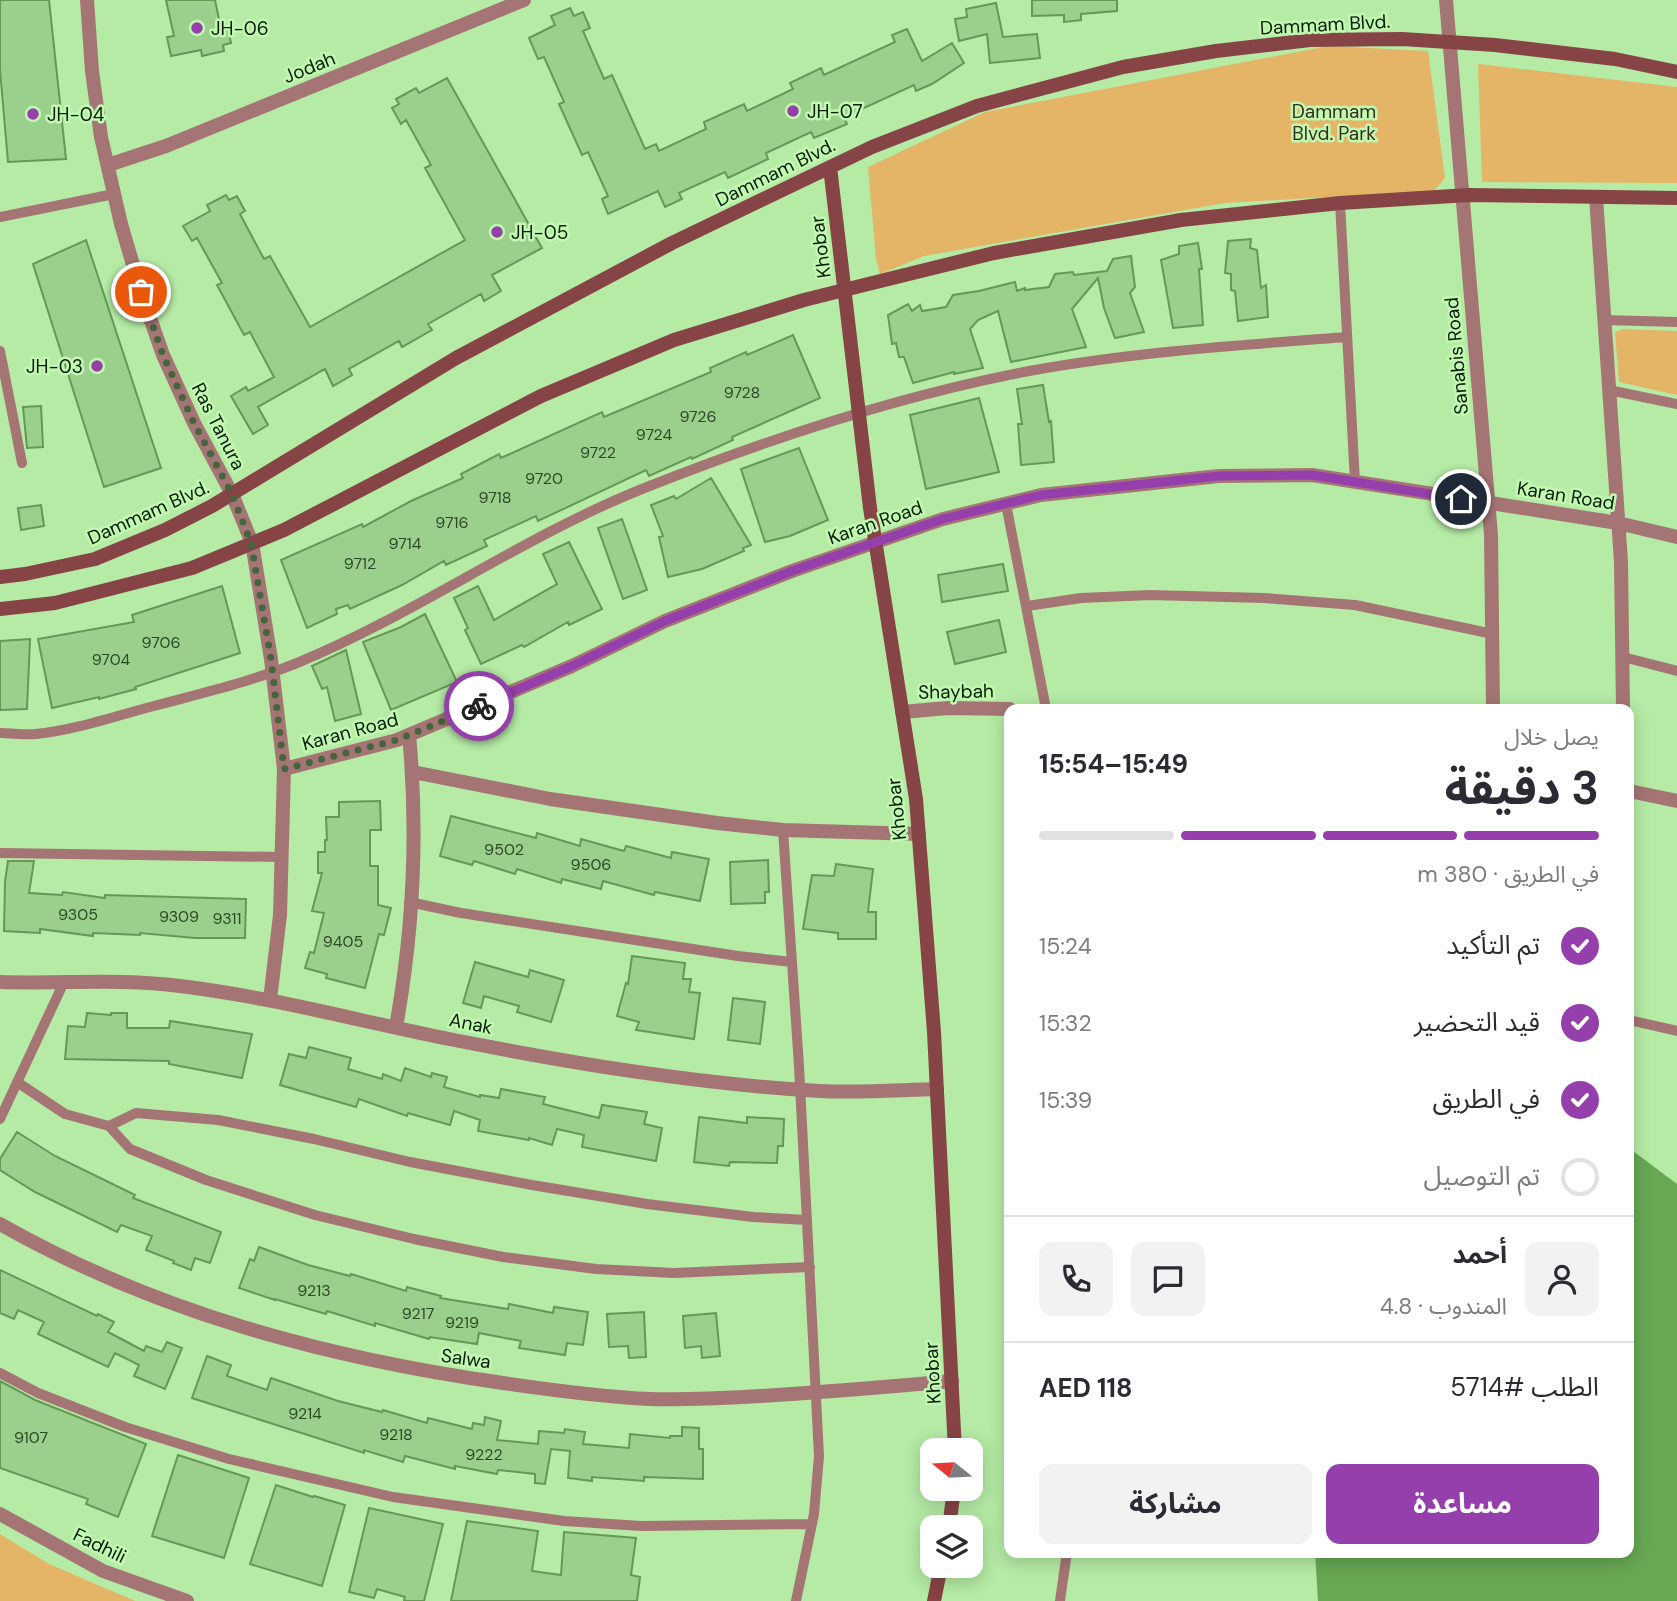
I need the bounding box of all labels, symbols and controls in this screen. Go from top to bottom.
street label: Dammam Blvd. [1259,9,1391,40]
place label: JH-06 [211,16,269,41]
marker: JH-06 [189,20,205,36]
street label: Jodah [279,46,339,89]
place label: JH-07 [807,99,863,124]
park label: Dammam Blvd. Park [1292,99,1376,146]
place label: JH-04 [47,102,104,127]
marker: JH-07 [785,103,801,119]
marker: JH-04 [25,106,41,122]
street label: Dammam Blvd. [711,133,839,212]
street label: Khobar [804,214,837,280]
place label: JH-05 [511,220,568,245]
marker: JH-05 [489,224,505,240]
pin [111,262,171,322]
icon: bag [122,273,160,311]
street label: Sanabis Road [1439,296,1474,416]
place label: JH-03 [26,354,83,379]
marker: JH-03 [89,358,105,374]
street label: Ras Tanura [186,378,251,474]
house number: 9728 [724,382,760,403]
house number: 9726 [679,406,717,427]
house number: 9724 [636,424,672,445]
house number: 9722 [580,442,616,463]
house number: 9720 [525,468,563,489]
pin [1431,469,1491,529]
street label: Dammam Blvd. [84,474,213,550]
street label: Karan Road [1515,475,1617,516]
icon: home [1442,480,1480,518]
house number: 9718 [479,487,511,508]
street label: Karan Road [824,495,926,550]
house number: 9716 [435,512,469,533]
house number: 9714 [389,533,422,554]
house number: 9712 [344,553,376,574]
house number: 9706 [142,632,180,653]
house number: 9704 [92,649,131,670]
courier [444,671,514,741]
street label: Shaybah [918,678,994,705]
icon: bike [460,687,498,725]
street label: Karan Road [299,707,401,756]
text: يصل خلال [1504,722,1599,752]
text: 15:49–15:54 [1039,747,1188,781]
text: 3 دقيقة [1445,758,1599,818]
street label: Khobar [881,777,912,841]
house number: 9502 [484,839,524,860]
house number: 9506 [571,854,611,875]
text: في الطريق · 380 m [1417,859,1599,889]
house number: 9305 [58,904,98,925]
house number: 9309 [159,906,199,927]
house number: 9311 [213,908,241,929]
icon: check [1561,927,1599,965]
text: تم التأكيد [1446,928,1540,962]
house number: 9405 [323,931,363,952]
text: 15:24 [1039,931,1092,961]
icon: check [1561,1004,1599,1042]
text: قيد التحضير [1414,1005,1540,1039]
street label: Anak [447,1007,495,1040]
text: 15:32 [1039,1008,1092,1038]
icon: check [1561,1081,1599,1119]
text: في الطريق [1433,1082,1540,1116]
text: 15:39 [1039,1085,1092,1115]
text: تم التوصيل [1424,1159,1540,1193]
text: أحمد [1453,1237,1507,1271]
button: phone [1039,1242,1113,1316]
button: chat [1131,1242,1205,1316]
button: person [1525,1242,1599,1316]
house number: 9213 [297,1280,331,1301]
text: المندوب · 4.8 [1380,1291,1507,1321]
house number: 9217 [402,1303,434,1324]
house number: 9219 [445,1312,479,1333]
street label: Khobar [918,1341,947,1405]
street label: Salwa [439,1343,492,1374]
text: الطلب #5714 [1450,1370,1599,1404]
text: AED 118 [1039,1371,1132,1405]
house number: 9214 [288,1403,322,1424]
house number: 9218 [379,1424,413,1445]
house number: 9107 [14,1427,48,1448]
north arrow [920,1438,984,1502]
map controls [920,1438,983,1578]
house number: 9222 [465,1444,503,1465]
button: مشاركة [1039,1464,1312,1544]
button: مساعدة [1326,1464,1599,1544]
button: layers [920,1515,983,1578]
street label: Fadhili [69,1522,130,1569]

